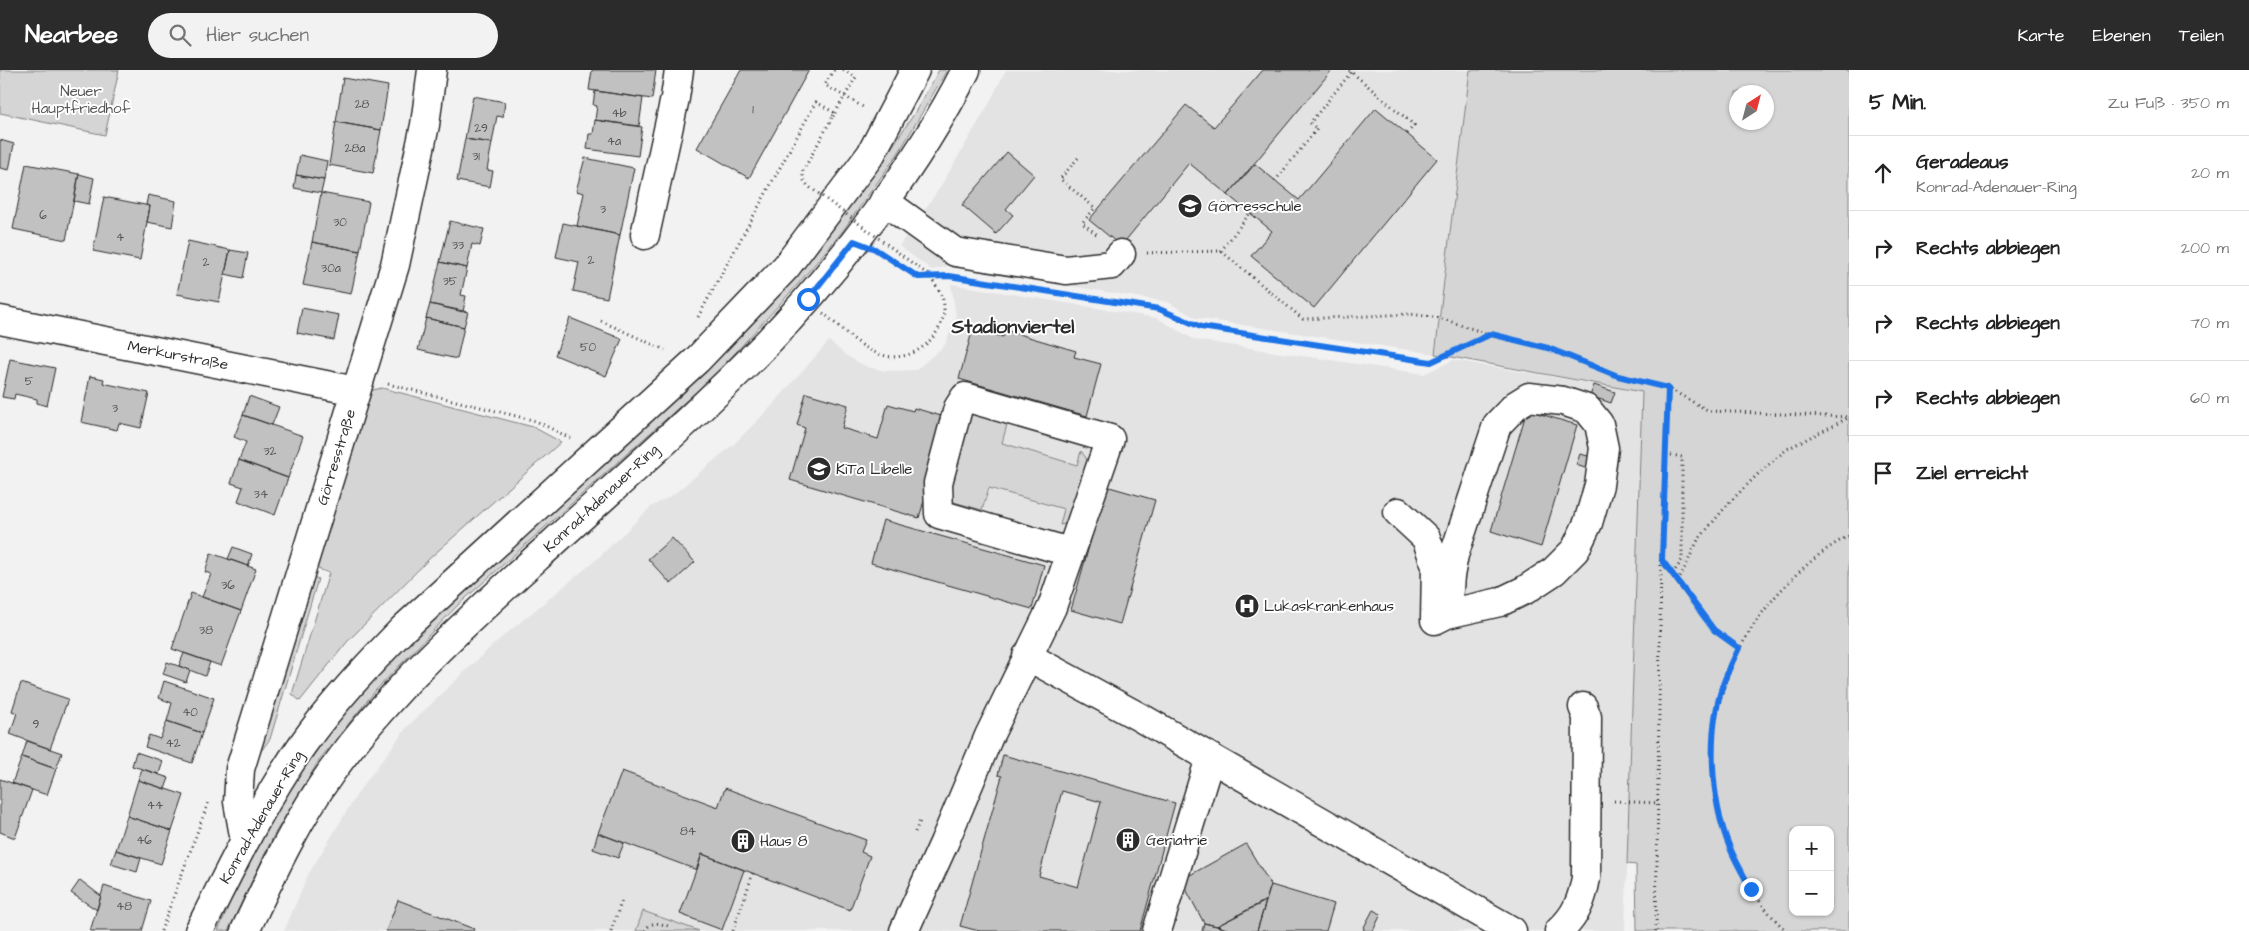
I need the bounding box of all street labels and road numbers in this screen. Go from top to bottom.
street label: Merkurstraße [126,335,230,376]
street label: Görresstraße [312,407,361,508]
street label: Konrad-Adenauer-Ring [539,439,664,558]
street label: Konrad-Adenauer-Ring [215,747,309,888]

